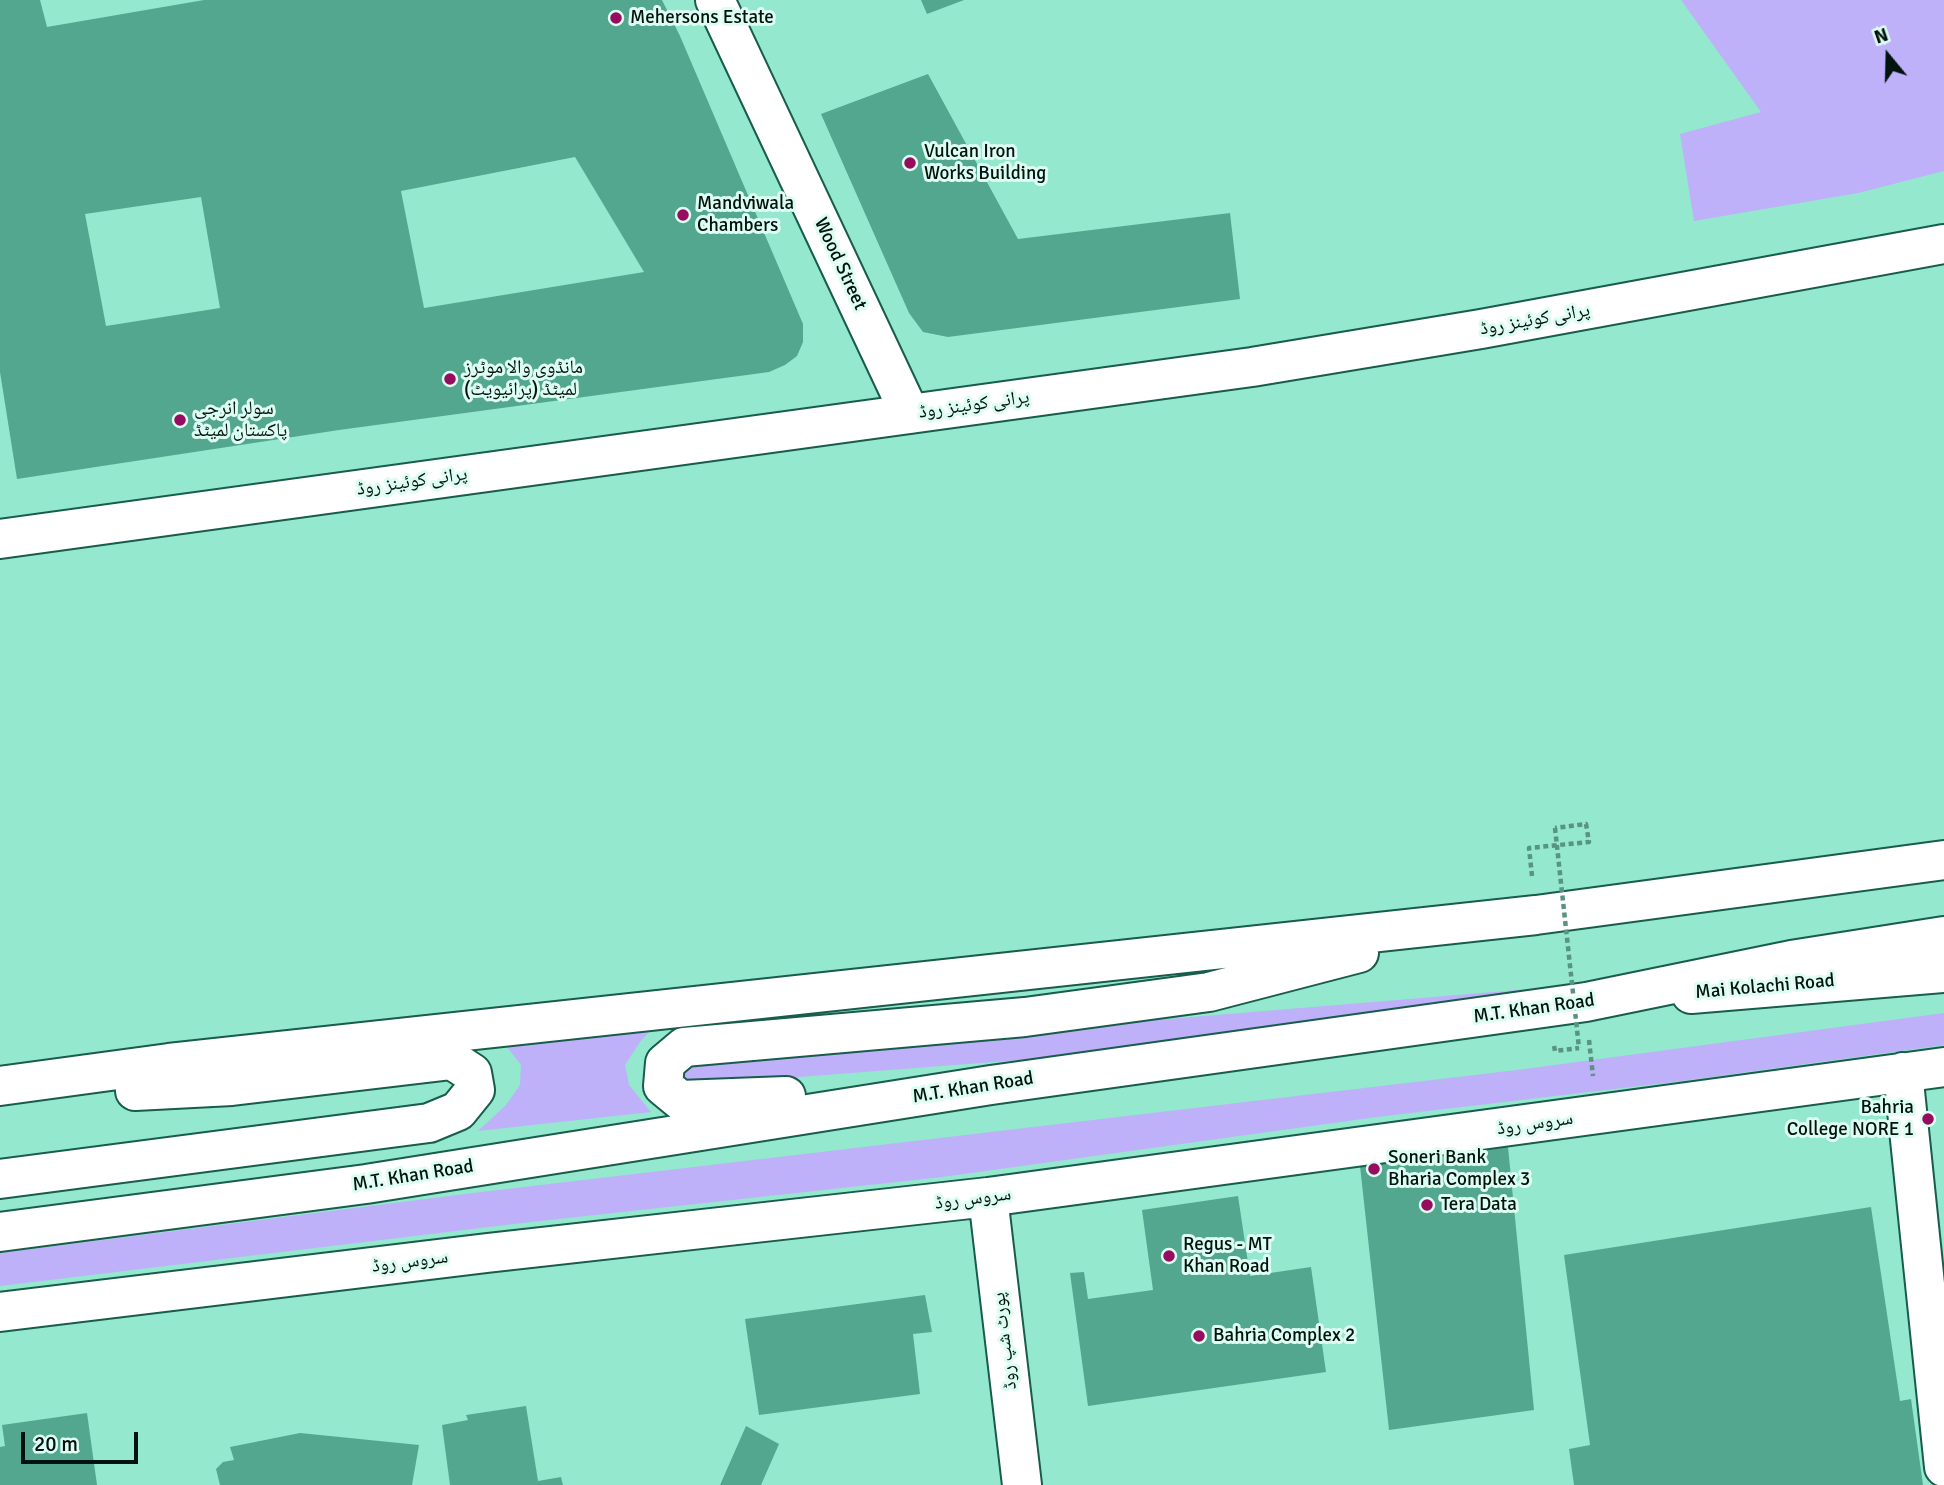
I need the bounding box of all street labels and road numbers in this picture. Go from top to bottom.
street label: Wood Street [809,214,871,314]
street label: پرانی کوئینز روڈ [1478,299,1592,341]
street label: پرانی کوئینز روڈ [917,386,1031,424]
street label: پرانی کوئینز روڈ [355,463,469,501]
street label: Mai Kolachi Road [1694,970,1836,1004]
street label: M.T. Khan Road [1472,989,1596,1029]
street label: M.T. Khan Road [911,1067,1035,1109]
street label: سروس روڈ [1495,1107,1575,1141]
street label: M.T. Khan Road [351,1155,475,1197]
street label: سروس روڈ [934,1183,1012,1215]
street label: سروس روڈ [371,1246,449,1278]
street label: پورٹ شپ روڈ [988,1291,1022,1391]

